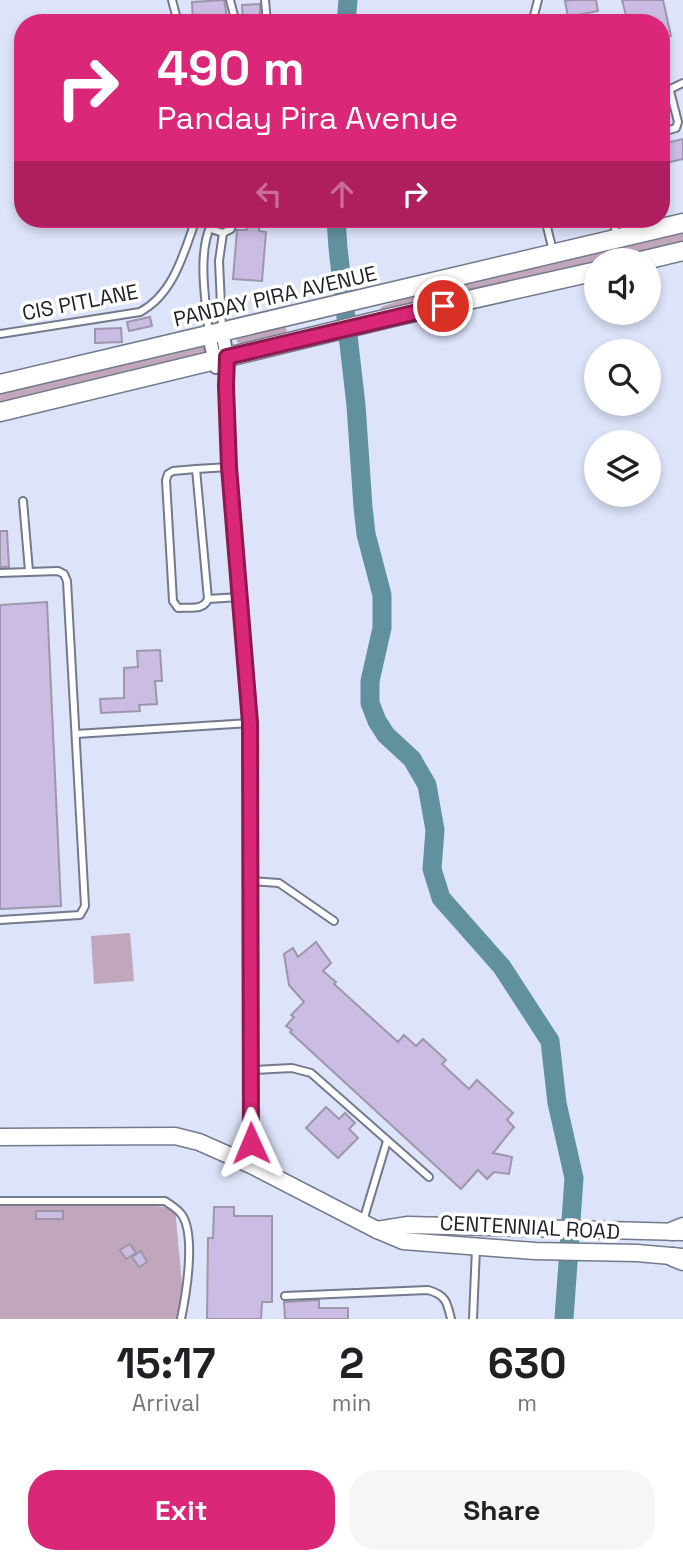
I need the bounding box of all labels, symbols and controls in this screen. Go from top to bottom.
text: 490 m [157,37,305,99]
icon: right [42,42,133,133]
text: Panday Pira Avenue [157,98,458,138]
icon: left [250,175,288,213]
icon: ahead [323,175,361,213]
icon: right [396,175,434,213]
map controls [584,248,661,507]
button: sound [584,248,661,325]
street label: PANDAY PIRA AVENUE [171,259,379,333]
pin [413,276,473,336]
street label: CIS PITLANE [20,278,140,326]
icon: arrive [424,287,462,325]
button: search [584,339,661,416]
button: layers [584,430,661,507]
position arrow [214,1106,288,1180]
street label: CENTENNIAL ROAD [439,1209,621,1245]
text: 15:17 [116,1337,215,1390]
text: 2 [339,1337,364,1390]
text: 630 [488,1337,567,1390]
text: Arrival [132,1388,200,1418]
text: min [332,1388,371,1418]
text: m [517,1388,537,1418]
button: Exit [28,1470,335,1550]
button: Share [349,1470,655,1550]

